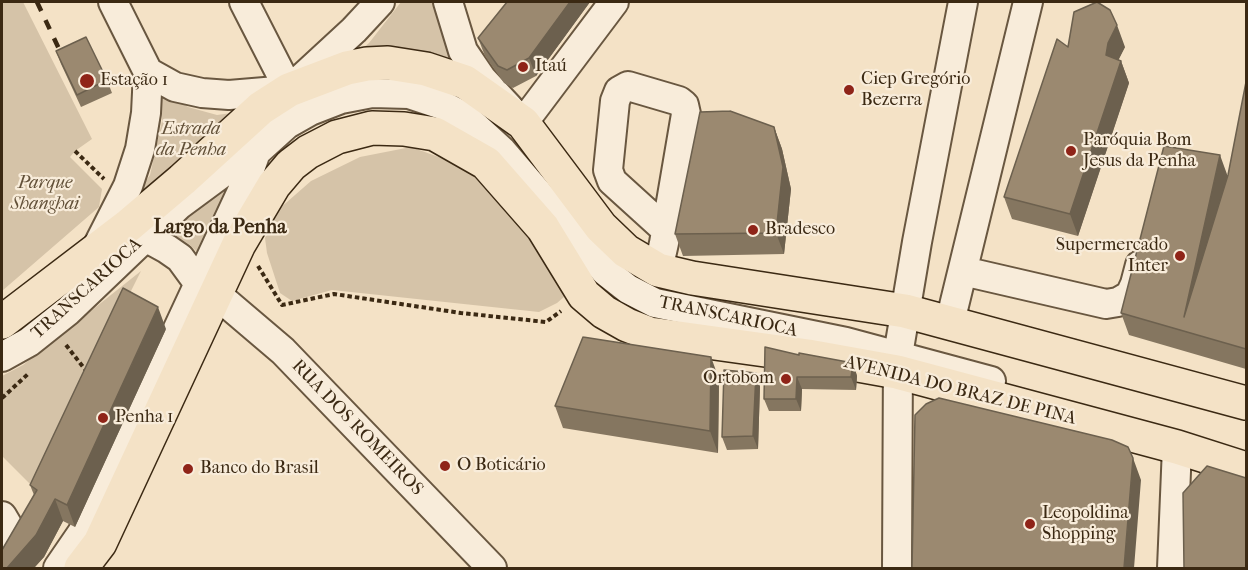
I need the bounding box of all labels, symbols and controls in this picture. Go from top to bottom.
place label: Itaú [535,56,567,78]
marker: Itaú [516,60,530,74]
place label: Ciep Gregório Bezerra [861,69,970,112]
place label: Estação 1 [100,70,168,92]
marker: Estação 1 [78,72,96,90]
marker: Ciep Gregório Bezerra [842,83,856,97]
park label: Estrada da Penha [156,119,226,162]
place label: Paróquia Bom Jesus da Penha [1083,130,1196,172]
marker: Paróquia Bom Jesus da Penha [1064,144,1078,158]
park label: Parque Shanghai [11,173,79,216]
district label: Largo da Penha [154,216,286,240]
place label: Bradesco [765,219,835,241]
marker: Bradesco [746,223,760,237]
street label: TRANSCARIOCA [27,234,147,344]
place label: Supermercado Inter [1056,235,1168,278]
marker: Supermercado Inter [1173,249,1187,263]
street label: TRANSCARIOCA [657,292,799,342]
street label: AVENIDA DO BRAZ DE PINA [842,352,1078,430]
street label: RUA DOS ROMEIROS [287,356,427,500]
place label: Ortobom [703,368,774,390]
marker: Ortobom [779,372,793,386]
place label: Penha 1 [115,407,174,429]
marker: Penha 1 [96,411,110,425]
place label: O Boticário [457,455,546,477]
place label: Banco do Brasil [200,458,319,480]
marker: O Boticário [438,459,452,473]
marker: Banco do Brasil [181,462,195,476]
place label: Leopoldina Shopping [1042,503,1128,546]
marker: Leopoldina Shopping [1023,517,1037,531]

